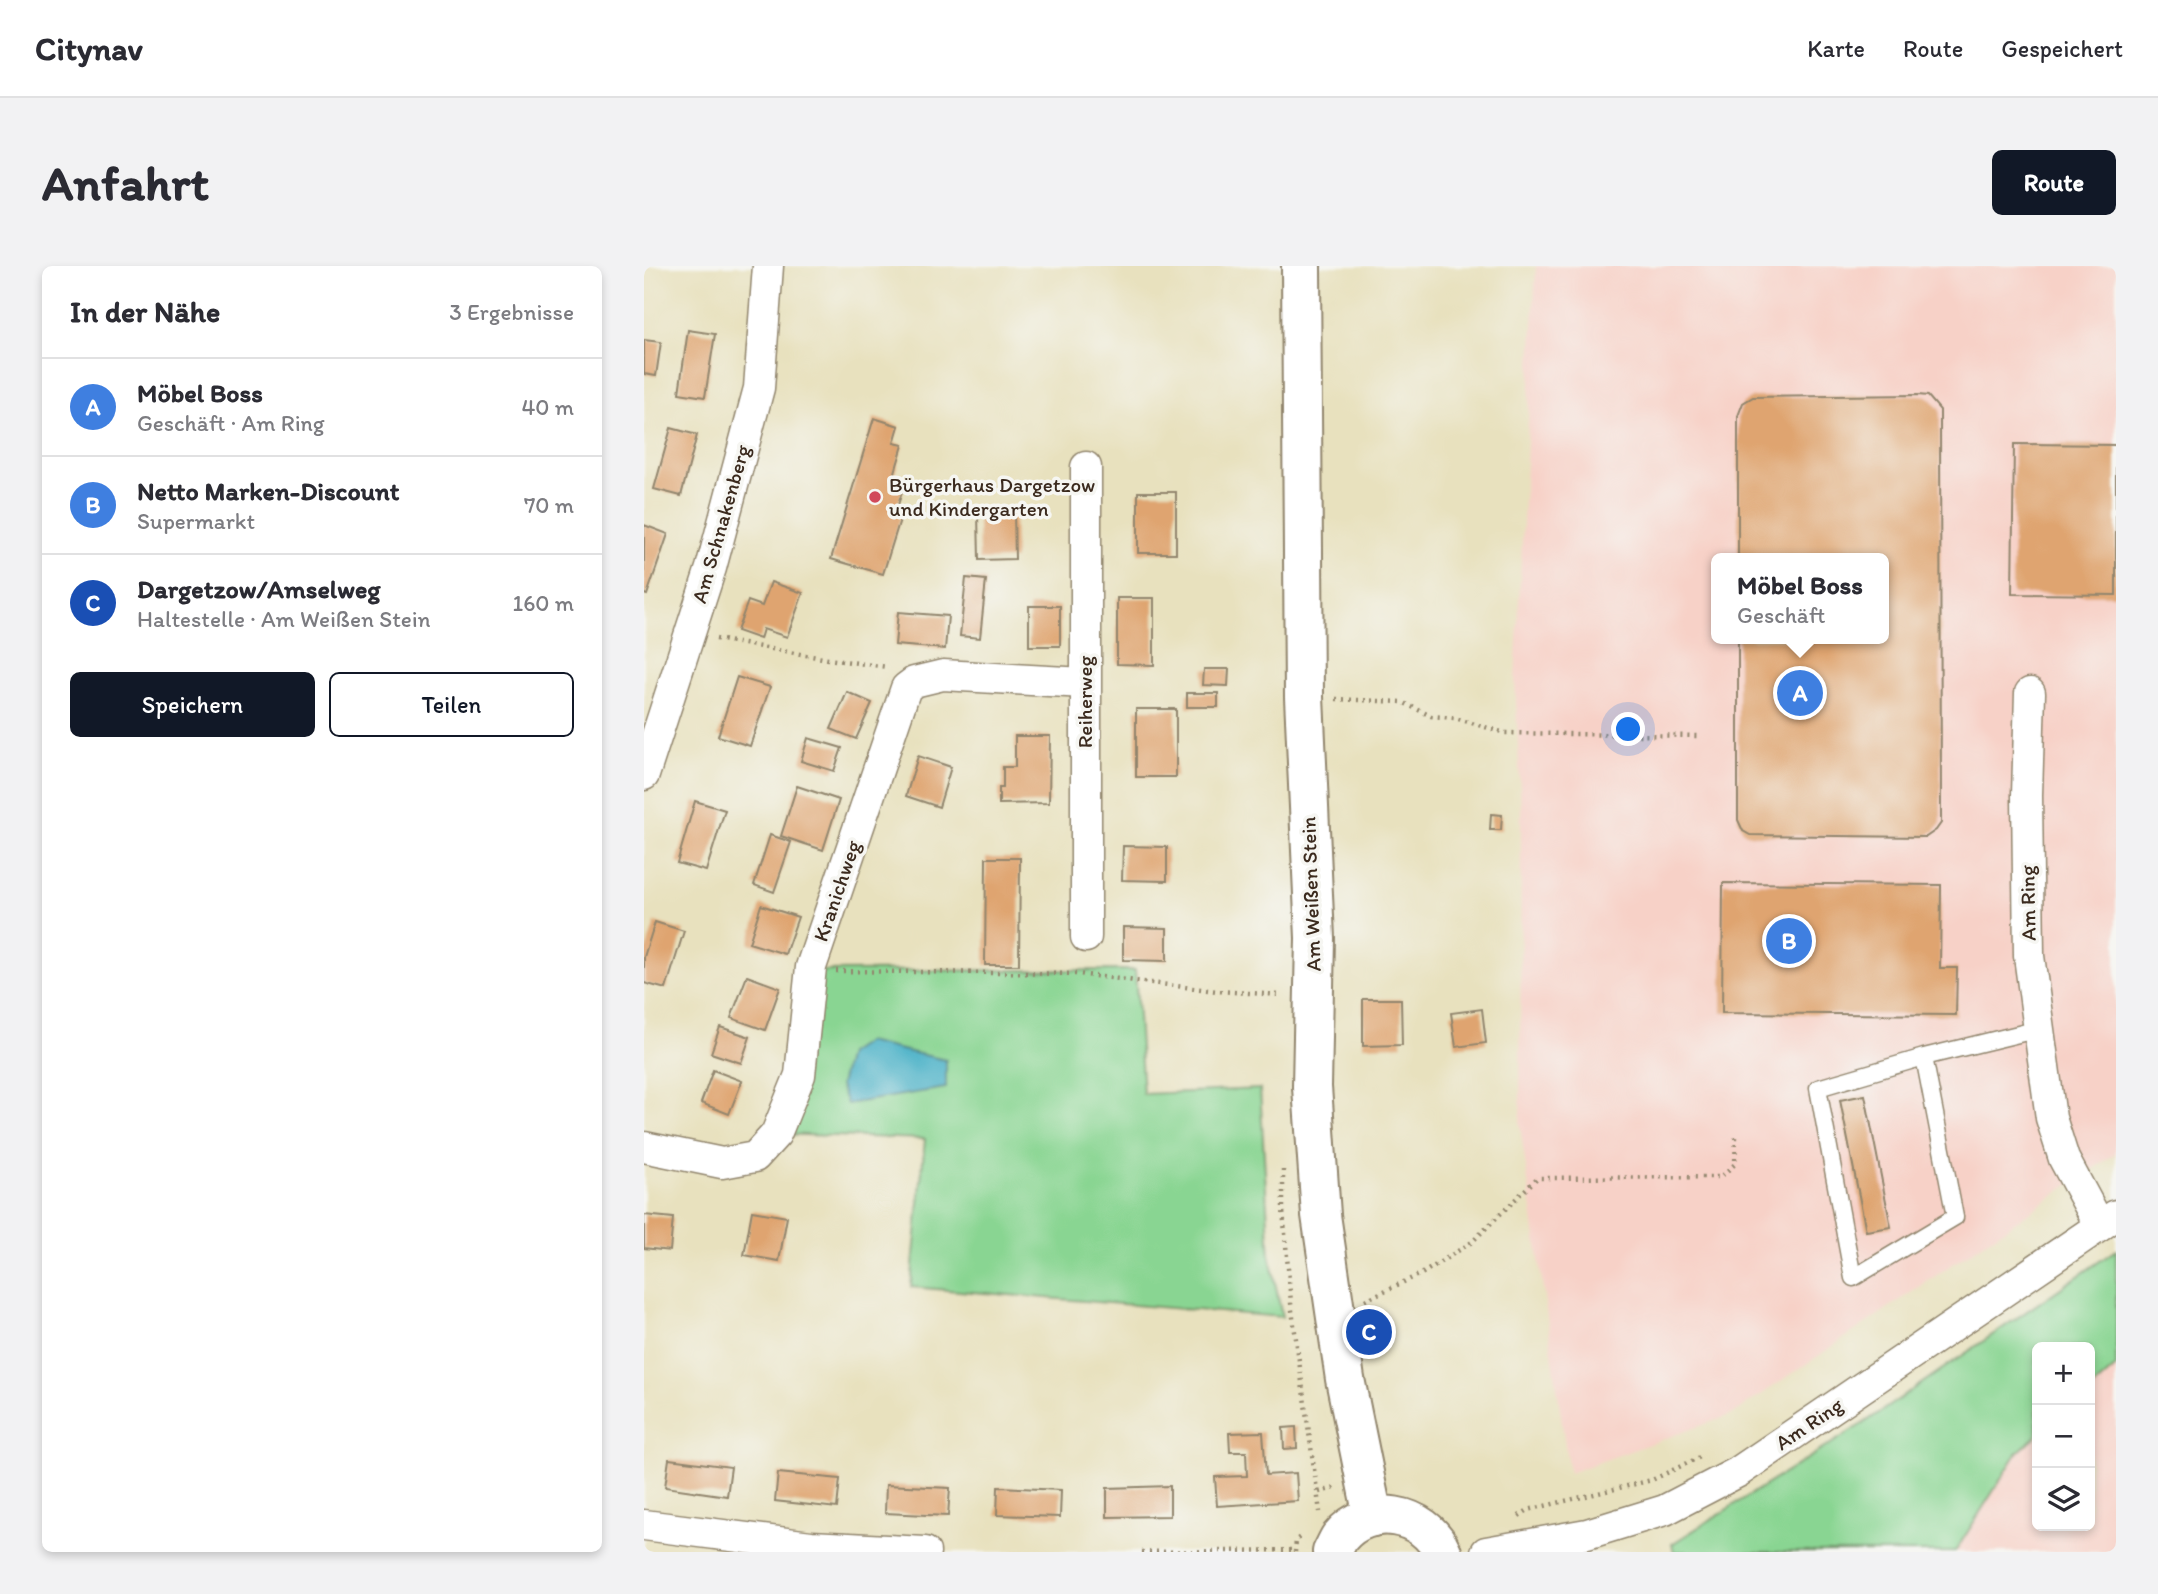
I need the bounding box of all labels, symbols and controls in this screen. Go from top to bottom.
text: Citynav [35,29,143,68]
text: Karte [1807,34,1865,63]
text: Route [1903,34,1963,63]
text: Gespeichert [2001,34,2123,63]
button: Route [1992,150,2116,215]
text: Anfahrt [42,153,209,212]
text: In der Nähe [70,293,220,330]
text: 3 Ergebnisse [449,298,574,326]
text: Möbel Boss [137,377,263,409]
text: A [86,393,100,421]
text: 40 m [521,393,574,421]
text: Geschäft · Am Ring [137,409,325,437]
street label: Am Schnakenberg [686,442,755,606]
place label: Bürgerhaus Dargetzow und Kindergarten [889,472,1095,521]
text: Netto Marken-Discount [137,475,400,507]
marker: Bürgerhaus Dargetzow und Kindergarten [867,489,883,505]
text: B [86,491,100,519]
text: 70 m [524,491,574,519]
text: Supermarkt [137,507,255,535]
popup [1711,553,1889,644]
text: Möbel Boss [1737,569,1863,601]
text: Dargetzow/Amselweg [137,573,380,605]
text: C [86,589,100,617]
text: 160 m [512,589,574,617]
text: Geschäft [1737,601,1826,629]
text: Haltestelle · Am Weißen Stein [137,605,431,633]
street label: Reiherweg [1072,656,1097,748]
pin: A [1777,667,1823,719]
button: Speichern [70,672,315,737]
button: Teilen [329,672,574,737]
your location [1611,712,1645,746]
street label: Am Weißen Stein [1295,816,1326,972]
street label: Kranichweg [808,837,866,945]
street label: Am Ring [2014,865,2041,941]
pin: B [1766,915,1812,967]
pin: C [1346,1306,1392,1358]
map controls [2032,1342,2095,1531]
button: + [2032,1342,2095,1405]
street label: Am Ring [1770,1392,1847,1455]
button: − [2032,1405,2095,1468]
button: layers [2032,1468,2095,1531]

